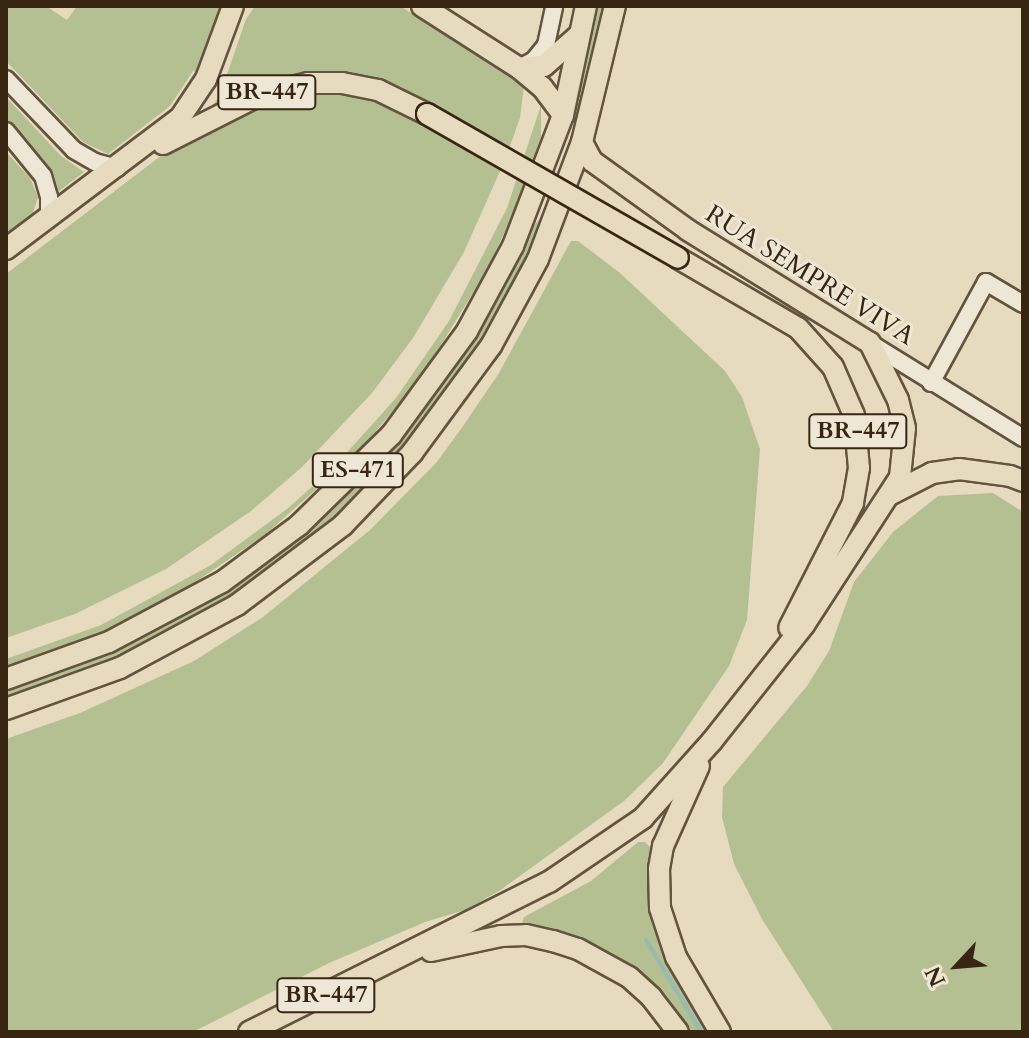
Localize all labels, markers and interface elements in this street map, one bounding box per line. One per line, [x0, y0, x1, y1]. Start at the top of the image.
road number: BR-447 [217, 72, 317, 112]
street label: RUA SEMPRE VIVA [700, 198, 920, 352]
road number: BR-447 [808, 411, 908, 451]
road number: ES-471 [310, 450, 406, 490]
north arrow [917, 926, 997, 1006]
text: N [918, 961, 953, 992]
road number: BR-447 [276, 975, 376, 1015]

